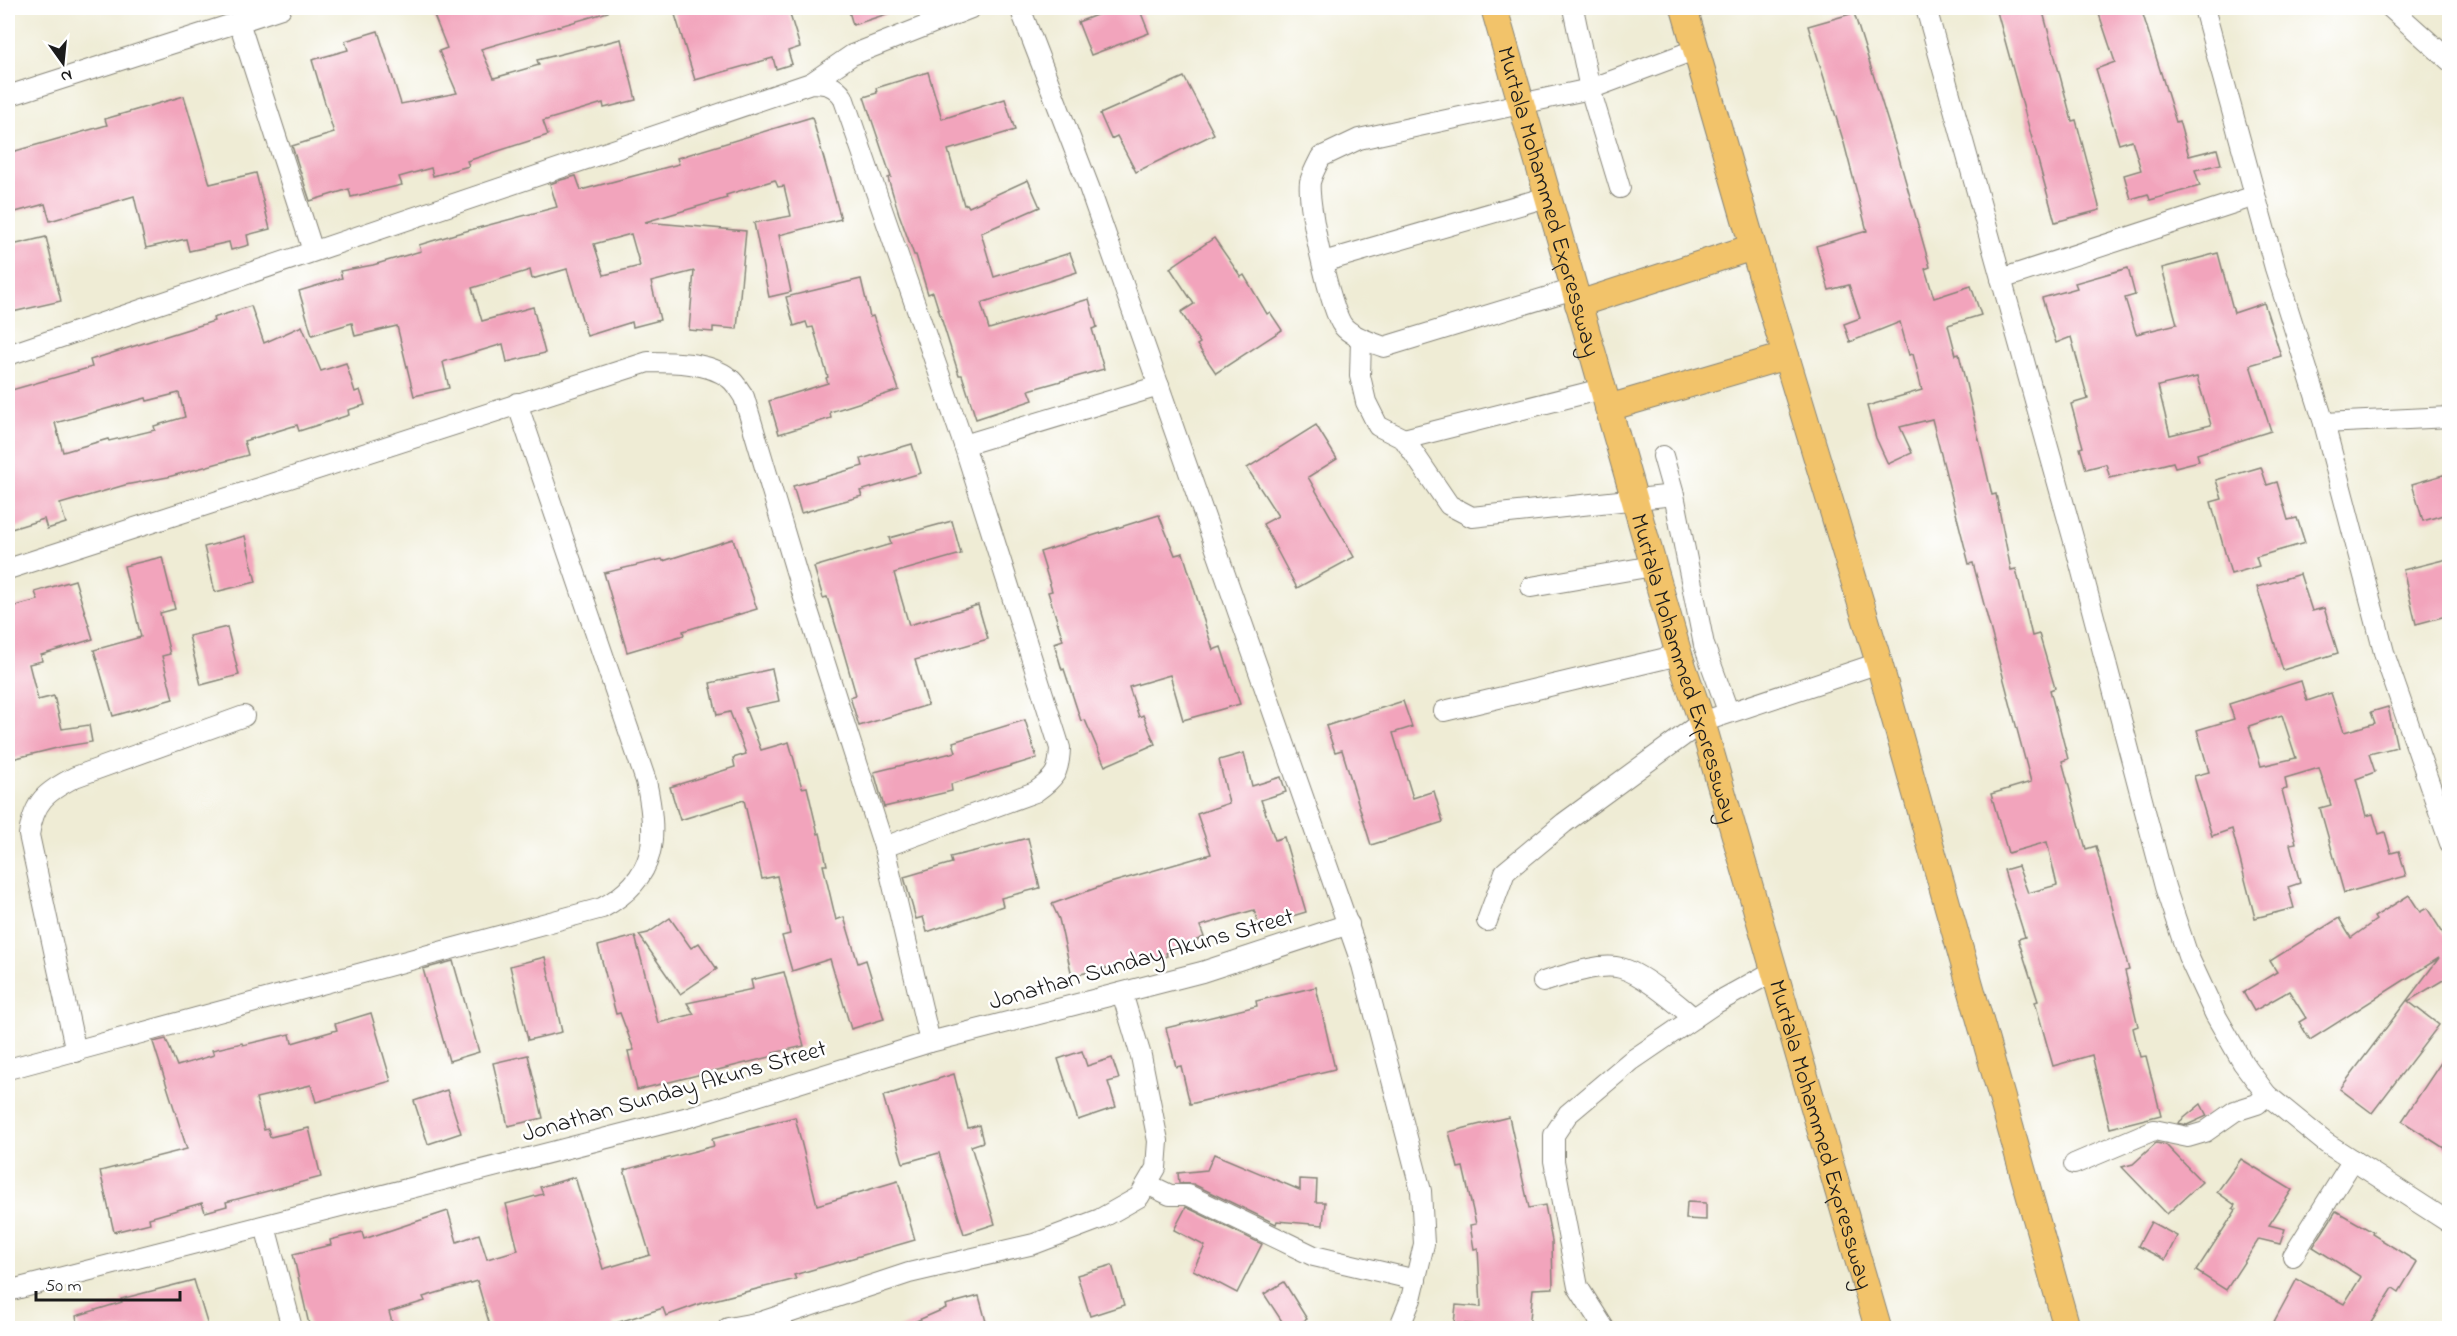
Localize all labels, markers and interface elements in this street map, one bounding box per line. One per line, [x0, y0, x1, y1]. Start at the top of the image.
north arrow [33, 33, 93, 93]
street label: Murtala Mohammed Expressway [1486, 43, 1608, 361]
text: N [58, 63, 75, 89]
street label: Murtala Mohammed Expressway [1620, 510, 1745, 828]
street label: Jonathan Sunday Akuns Street [985, 900, 1298, 1022]
street label: Murtala Mohammed Expressway [1758, 976, 1881, 1294]
street label: Jonathan Sunday Akuns Street [518, 1032, 831, 1154]
scale bar [36, 1264, 180, 1302]
text: 50 m [45, 1274, 82, 1300]

